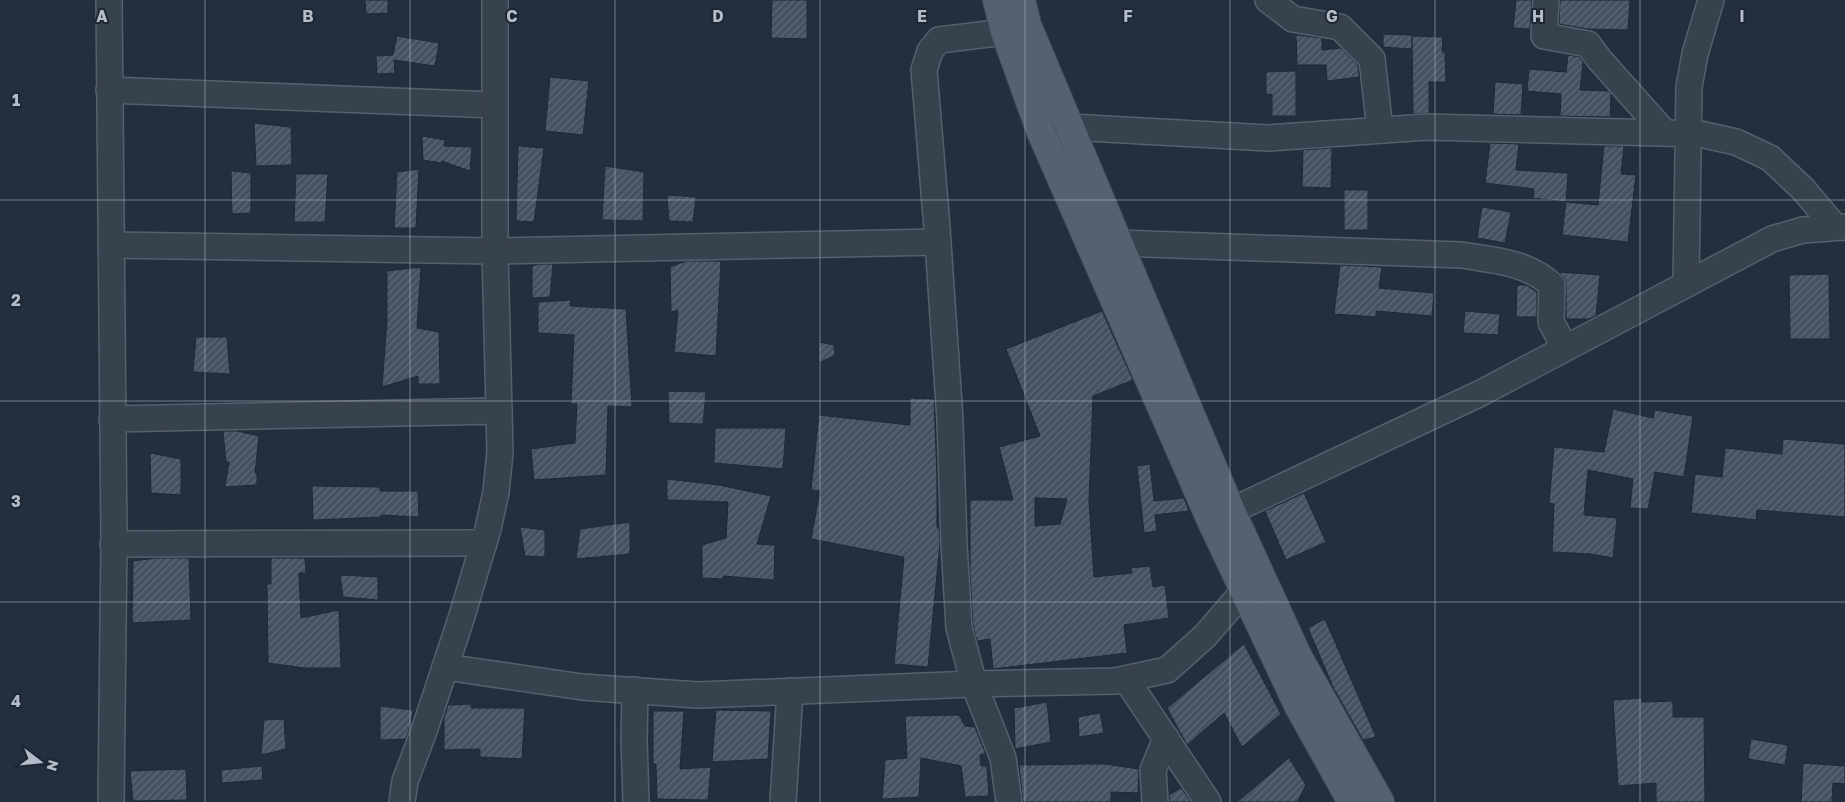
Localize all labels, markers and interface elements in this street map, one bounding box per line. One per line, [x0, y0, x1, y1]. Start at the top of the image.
text: A [96, 6, 108, 26]
text: B [302, 6, 314, 26]
text: C [506, 6, 518, 26]
text: D [712, 6, 724, 26]
text: E [917, 6, 927, 26]
text: F [1123, 6, 1133, 26]
text: G [1326, 6, 1338, 26]
text: H [1532, 6, 1544, 26]
text: I [1739, 6, 1745, 26]
text: 1 [12, 90, 20, 110]
text: 2 [11, 290, 21, 310]
text: 3 [11, 491, 21, 511]
text: 4 [11, 691, 21, 711]
north arrow [15, 737, 65, 787]
text: N [43, 758, 63, 773]

